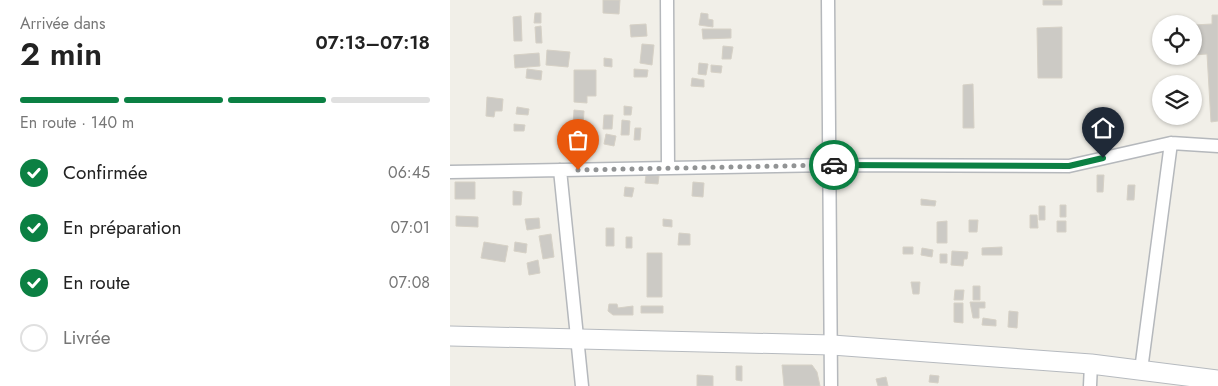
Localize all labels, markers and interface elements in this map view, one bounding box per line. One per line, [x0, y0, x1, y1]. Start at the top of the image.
text: Arrivée dans [20, 12, 105, 35]
map controls [1152, 15, 1202, 125]
button: locate [1152, 15, 1202, 65]
text: 07:13–07:18 [316, 29, 430, 56]
text: 2 min [20, 31, 102, 77]
button: layers [1152, 75, 1202, 125]
pin [1082, 107, 1124, 158]
text: En route · 140 m [20, 111, 134, 134]
icon: home [1089, 114, 1117, 142]
pin [557, 119, 599, 170]
icon: bag [564, 126, 592, 154]
courier [809, 140, 859, 190]
icon: car [820, 151, 848, 179]
icon: check [20, 159, 48, 187]
text: Confirmée [63, 159, 148, 186]
text: 06:45 [388, 161, 430, 184]
icon: check [20, 214, 48, 242]
text: En préparation [63, 214, 181, 241]
text: 07:01 [390, 216, 430, 239]
icon: check [20, 269, 48, 297]
text: En route [63, 269, 130, 296]
text: 07:08 [389, 271, 430, 294]
text: Livrée [63, 324, 111, 351]

